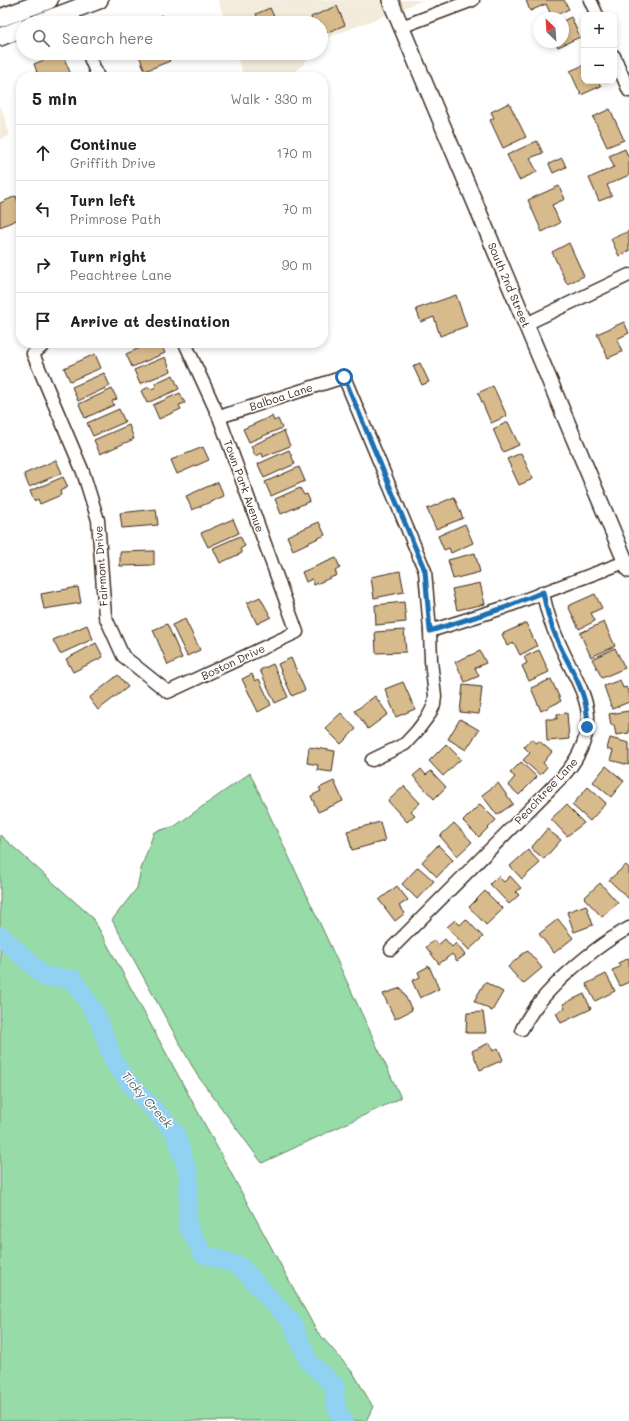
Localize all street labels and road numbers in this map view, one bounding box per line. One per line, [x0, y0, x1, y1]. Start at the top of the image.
street label: South 2nd Street [485, 240, 534, 330]
street label: Balboa Lane [247, 379, 315, 414]
street label: Town Park Avenue [221, 438, 268, 534]
street label: Fairmont Drive [90, 525, 111, 607]
street label: Boston Drive [198, 640, 267, 683]
street label: Peachtree Lane [511, 754, 581, 827]

